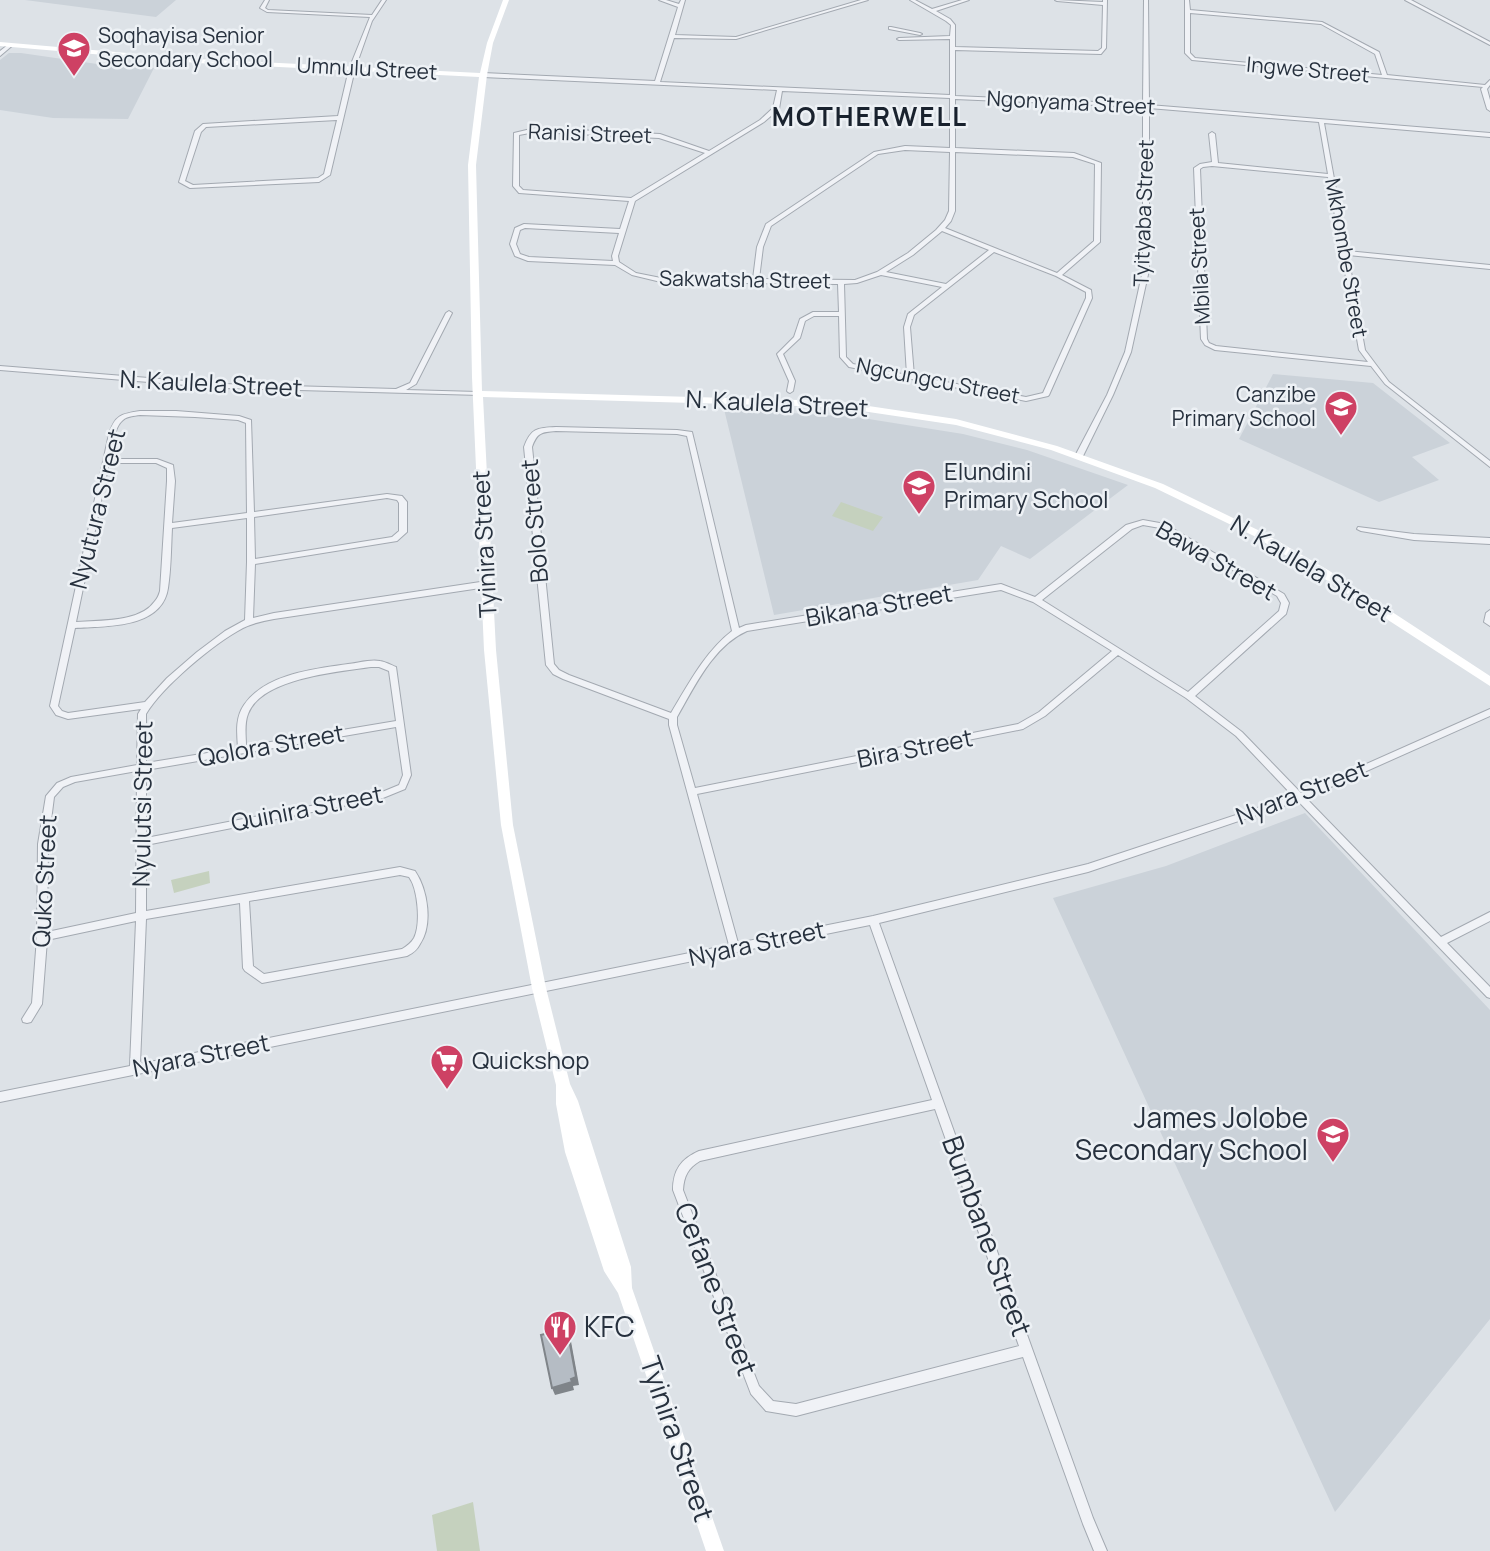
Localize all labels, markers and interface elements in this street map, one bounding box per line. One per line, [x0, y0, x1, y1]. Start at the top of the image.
place label: Soqhayisa Senior Secondary School [98, 21, 273, 73]
school or university icon: Soqhayisa Senior Secondary School [55, 29, 93, 78]
street label: Umnulu Street [296, 50, 438, 86]
street label: Ingwe Street [1245, 50, 1371, 88]
street label: Ngonyama Street [986, 84, 1156, 120]
district label: MOTHERWELL [772, 98, 968, 134]
street label: Ranisi Street [528, 117, 653, 149]
street label: Tyityaba Street [1126, 139, 1160, 287]
street label: Mkhombe Street [1319, 176, 1375, 340]
street label: Mbila Street [1182, 207, 1216, 325]
street label: Sakwatsha Street [659, 264, 831, 294]
street label: Ngcungcu Street [854, 350, 1022, 410]
street label: N. Kaulela Street [119, 361, 303, 404]
place label: Canzibe Primary School [1172, 380, 1316, 432]
street label: N. Kaulela Street [685, 381, 869, 424]
school or university icon: Canzibe Primary School [1322, 388, 1360, 437]
street label: Nyutura Street [61, 425, 132, 592]
place label: Elundini Primary School [944, 454, 1109, 515]
street label: Bolo Street [512, 458, 555, 584]
school or university icon: Elundini Primary School [900, 467, 938, 516]
street label: Tyinira Street [463, 470, 504, 619]
street label: N. Kaulela Street [1225, 506, 1399, 629]
street label: Bawa Street [1151, 512, 1283, 607]
street label: Bikana Street [803, 575, 955, 634]
street label: Qolora Street [195, 715, 347, 774]
street label: Bira Street [854, 720, 975, 775]
street label: Nyulutsi Street [124, 721, 159, 887]
street label: Nyara Street [1231, 751, 1372, 832]
street label: Quinira Street [228, 777, 385, 838]
street label: Quko Street [24, 814, 63, 948]
street label: Nyara Street [685, 912, 828, 973]
street label: Nyara Street [129, 1025, 272, 1084]
supermarket icon: Quickshop [428, 1042, 466, 1091]
place label: Quickshop [472, 1043, 589, 1076]
place label: James Jolobe Secondary School [1075, 1098, 1308, 1168]
school or university icon: James Jolobe Secondary School [1314, 1115, 1352, 1164]
street label: Bumbane Street [934, 1130, 1042, 1341]
street label: Cefane Street [667, 1197, 767, 1381]
place label: KFC [584, 1307, 635, 1345]
restaurant icon: KFC [541, 1308, 579, 1357]
street label: Tyinira Street [632, 1351, 724, 1526]

